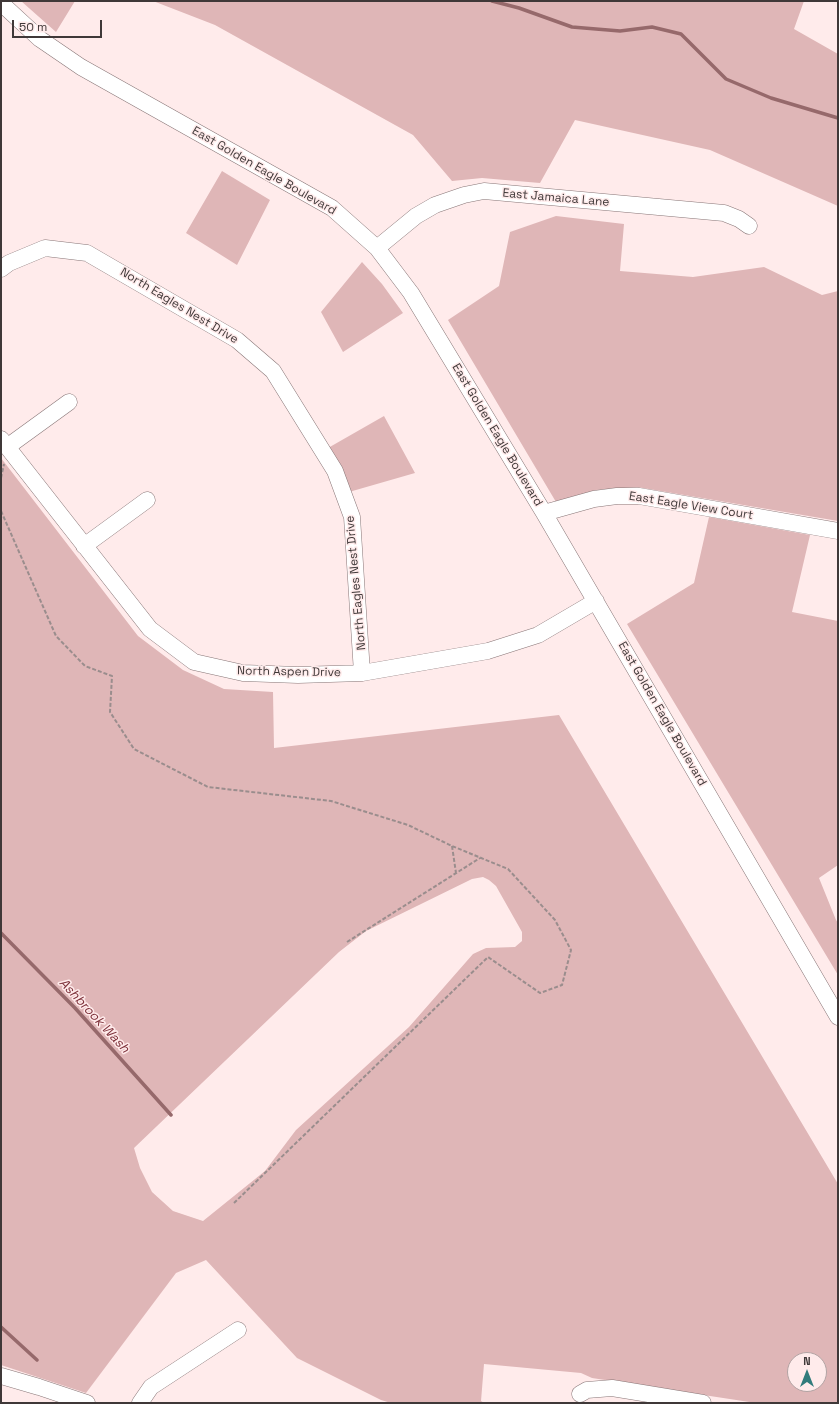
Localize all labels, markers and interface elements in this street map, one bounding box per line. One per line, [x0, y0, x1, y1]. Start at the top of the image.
scale bar [14, 12, 104, 38]
text: 50 m [19, 19, 47, 35]
street label: East Golden Eagle Boulevard [189, 124, 339, 218]
street label: East Jamaica Lane [502, 186, 610, 210]
street label: North Eagles Nest Drive [117, 265, 241, 347]
street label: East Golden Eagle Boulevard [449, 361, 545, 509]
street label: East Eagle View Court [628, 489, 754, 523]
street label: North Eagles Nest Drive [343, 515, 369, 651]
street label: East Golden Eagle Boulevard [615, 639, 709, 789]
street label: North Aspen Drive [237, 664, 341, 680]
water label: Ashbrook Wash [56, 976, 132, 1056]
north arrow [787, 1352, 827, 1392]
text: N [803, 1354, 811, 1368]

